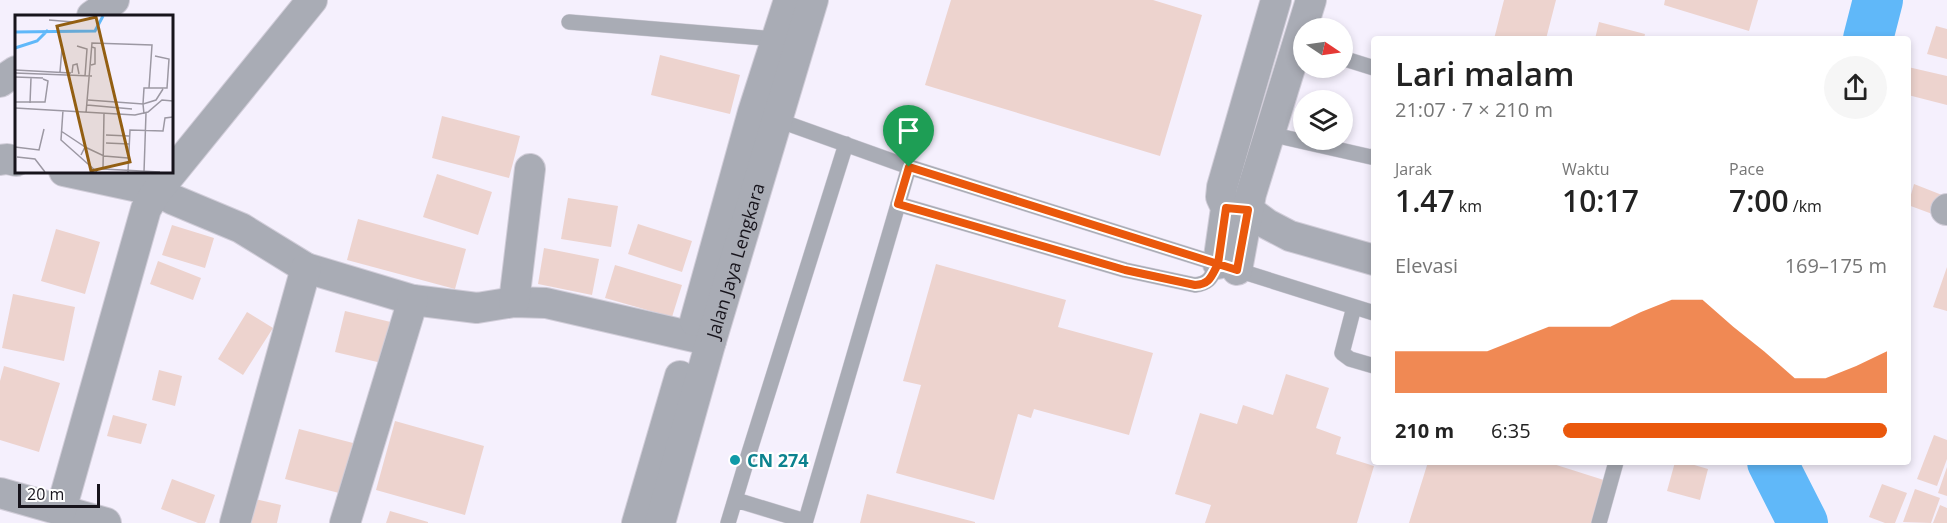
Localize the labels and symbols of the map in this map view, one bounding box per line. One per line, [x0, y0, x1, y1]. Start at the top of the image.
inset map [15, 15, 172, 172]
north arrow [1293, 18, 1353, 78]
pin [883, 105, 934, 167]
street label: Jalan Jaya Lengkara [700, 180, 770, 343]
place label: CN 274 [747, 448, 809, 472]
marker: CN 274 [728, 453, 742, 467]
scale bar [18, 481, 100, 508]

